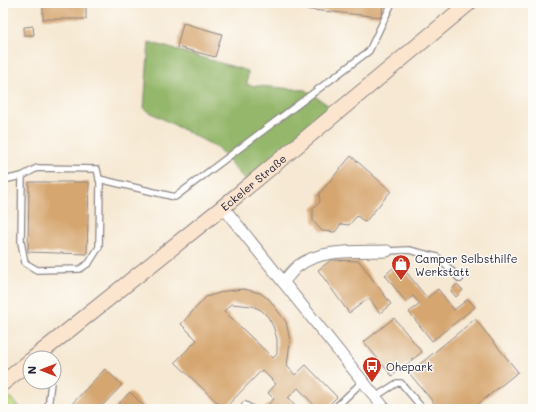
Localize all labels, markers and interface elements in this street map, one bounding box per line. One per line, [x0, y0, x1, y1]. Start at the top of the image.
street label: Eckeler Straße [217, 150, 289, 214]
place label: Camper Selbsthilfe Werkstatt [415, 251, 518, 279]
shop icon: Camper Selbsthilfe Werkstatt [390, 253, 412, 281]
north arrow [22, 350, 62, 390]
bus stop icon: Ohepark [361, 355, 383, 383]
place label: Ohepark [386, 359, 433, 374]
text: N [24, 366, 39, 374]

